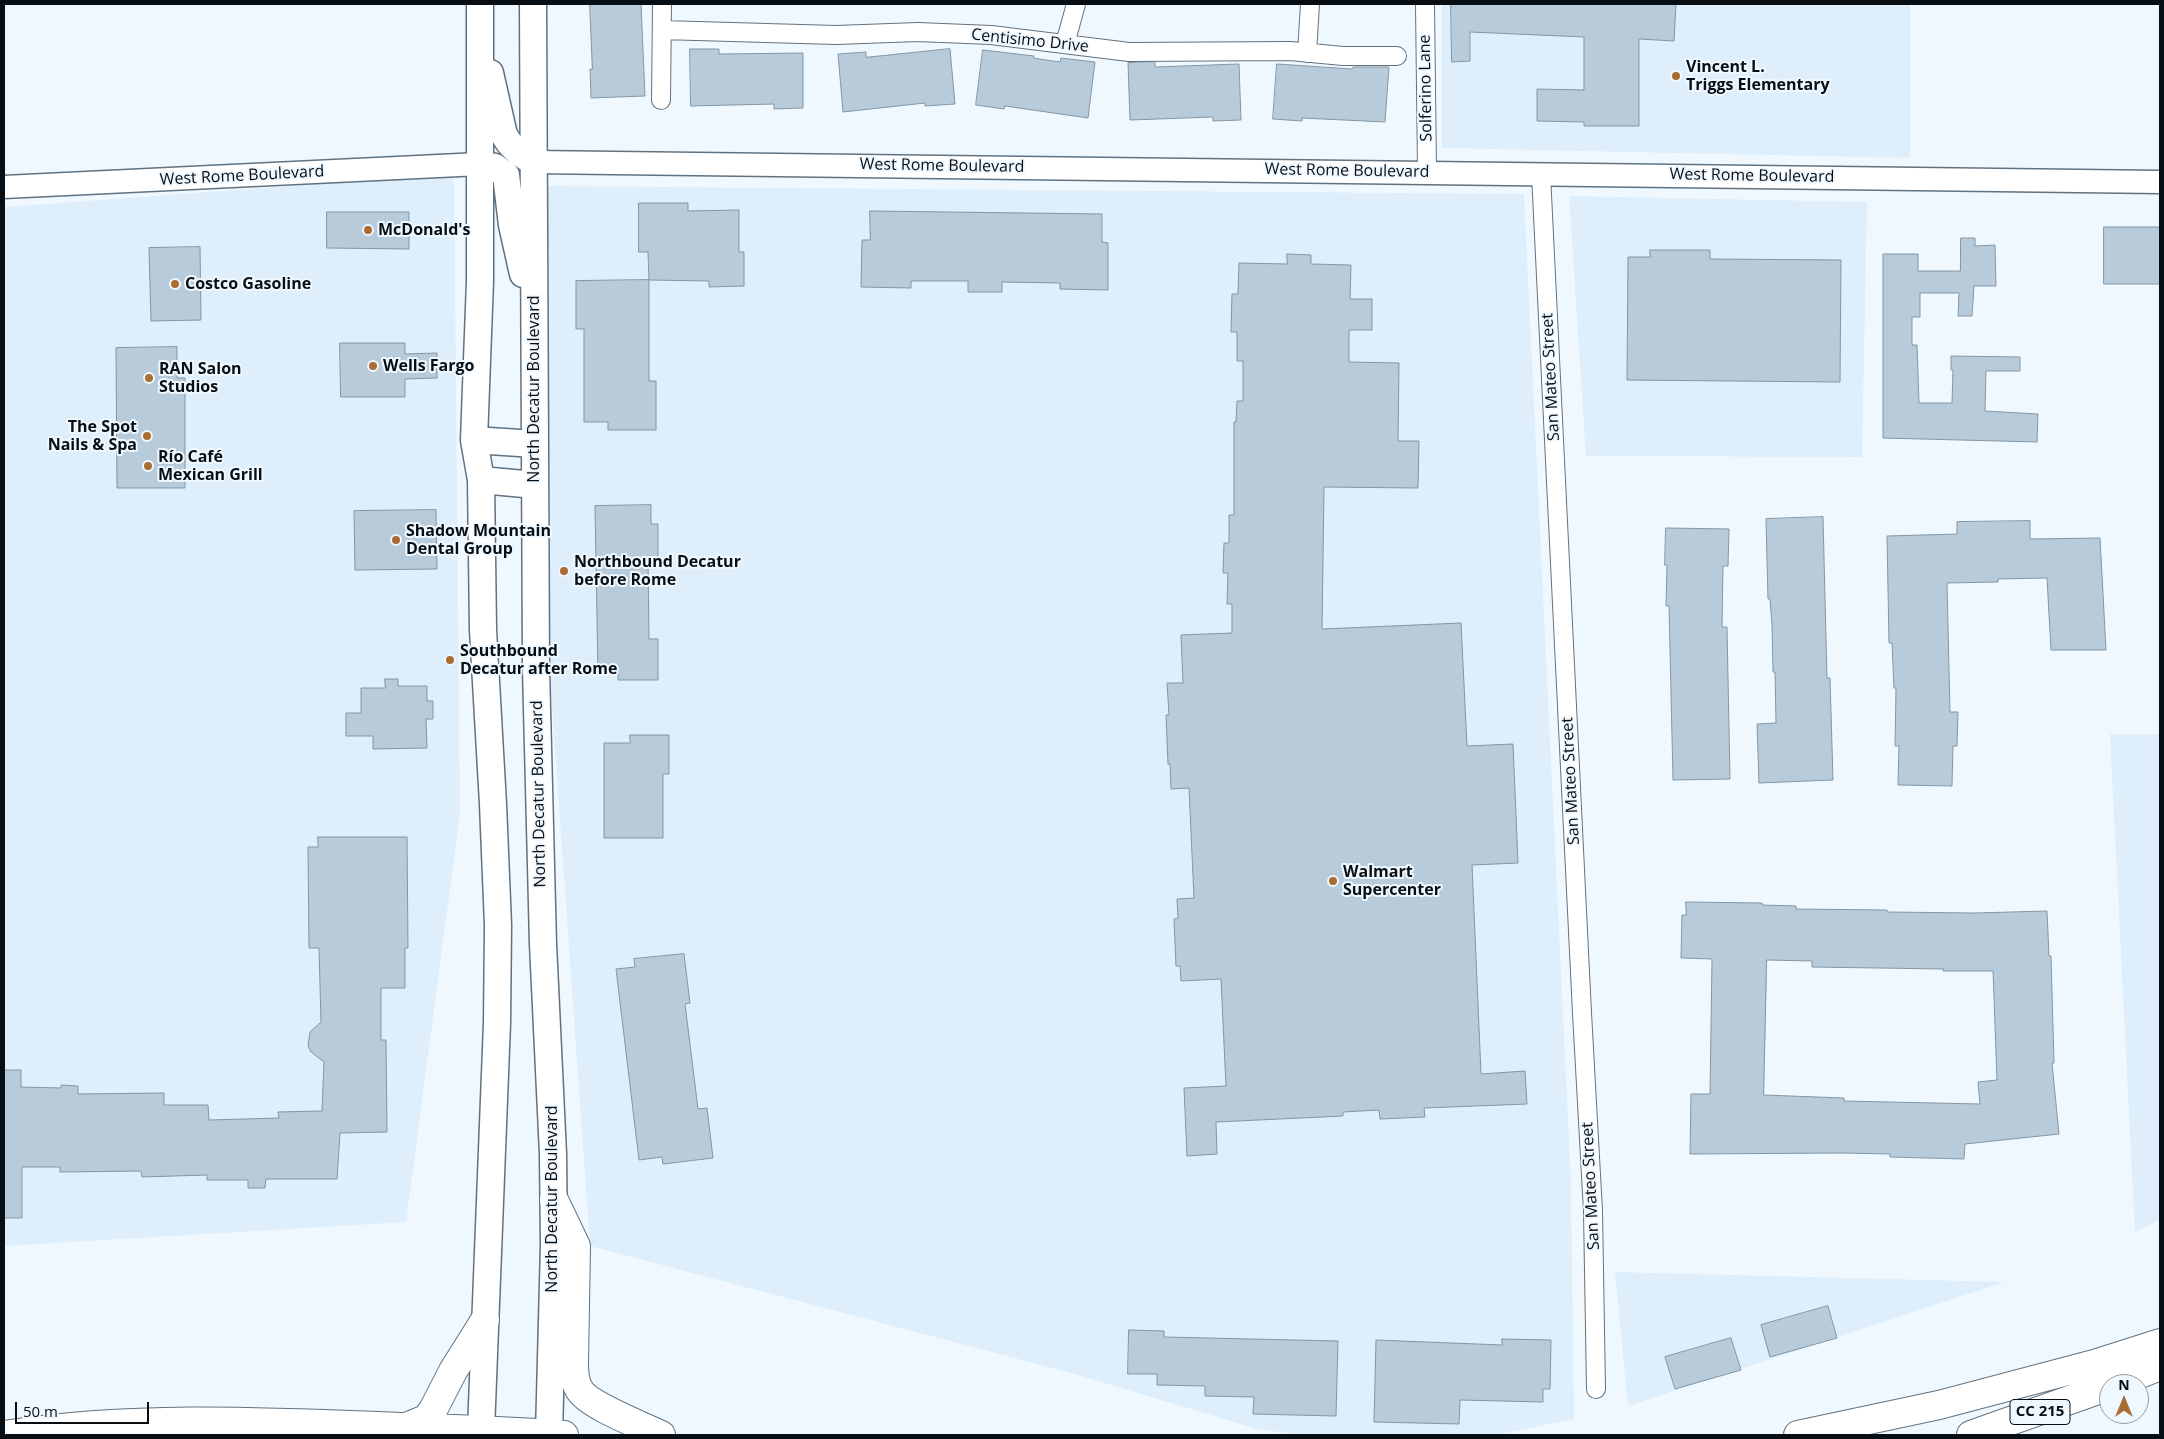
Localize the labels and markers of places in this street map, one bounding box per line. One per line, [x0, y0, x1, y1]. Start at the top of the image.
place label: Vincent L. Triggs Elementary [1686, 57, 1830, 95]
marker: Vincent L. Triggs Elementary [1670, 70, 1682, 82]
place label: McDonald's [378, 220, 470, 240]
marker: McDonald's [362, 224, 374, 236]
place label: Costco Gasoline [185, 274, 311, 294]
marker: Costco Gasoline [169, 278, 181, 290]
place label: Wells Fargo [383, 356, 474, 376]
place label: RAN Salon Studios [159, 359, 242, 397]
marker: Wells Fargo [367, 360, 379, 372]
marker: RAN Salon Studios [143, 372, 155, 384]
place label: The Spot Nails & Spa [48, 417, 137, 455]
marker: The Spot Nails & Spa [141, 430, 153, 442]
place label: Río Café Mexican Grill [158, 447, 263, 485]
marker: Río Café Mexican Grill [142, 460, 154, 472]
place label: Shadow Mountain Dental Group [406, 521, 551, 559]
marker: Shadow Mountain Dental Group [390, 534, 402, 546]
place label: Northbound Decatur before Rome [574, 552, 741, 590]
marker: Northbound Decatur before Rome [558, 565, 570, 577]
place label: Southbound Decatur after Rome [460, 641, 617, 679]
marker: Southbound Decatur after Rome [444, 654, 456, 666]
place label: Walmart Supercenter [1343, 862, 1441, 900]
marker: Walmart Supercenter [1327, 875, 1339, 887]

